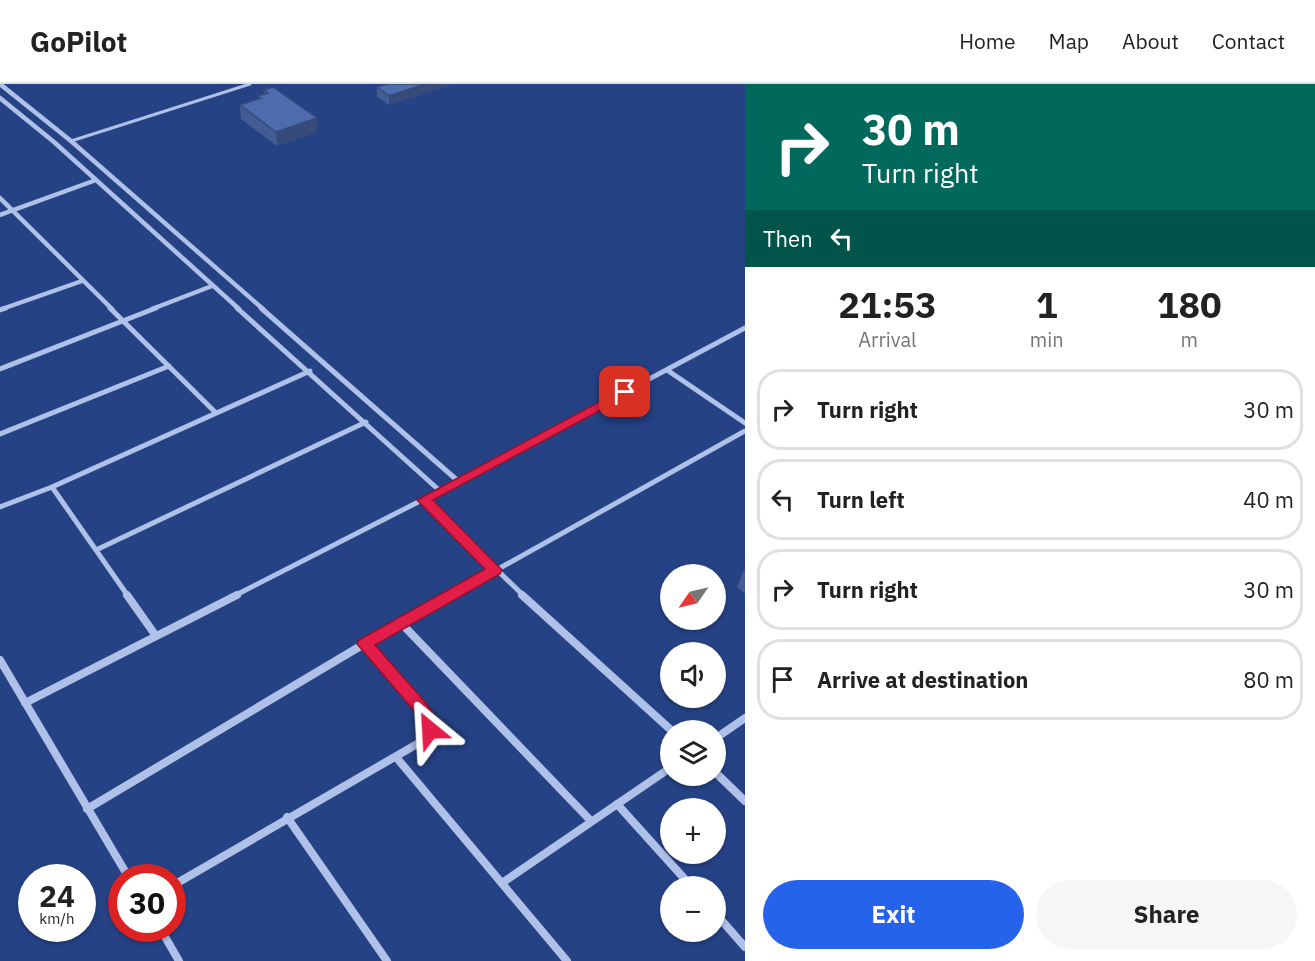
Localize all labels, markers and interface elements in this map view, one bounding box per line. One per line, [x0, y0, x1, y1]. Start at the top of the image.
text: GoPilot [30, 23, 127, 60]
text: Home [959, 27, 1016, 55]
text: Map [1049, 27, 1089, 55]
text: About [1122, 27, 1179, 55]
text: Contact [1212, 27, 1285, 55]
text: 30 m [862, 102, 960, 157]
icon: right [763, 108, 841, 186]
text: Turn right [862, 155, 979, 190]
icon: left [825, 222, 858, 255]
text: Then [763, 224, 813, 253]
text: 21:53 [838, 281, 937, 328]
text: 1 [1036, 281, 1058, 328]
text: 180 [1157, 281, 1222, 328]
text: Arrival [858, 326, 917, 353]
text: min [1030, 326, 1064, 353]
text: m [1181, 326, 1198, 353]
pin [599, 366, 650, 417]
icon: arrive [608, 375, 641, 408]
icon: right [766, 393, 799, 426]
text: Turn right [817, 395, 918, 424]
text: 30 m [1243, 395, 1294, 424]
icon: left [766, 483, 799, 516]
text: Turn left [817, 485, 905, 514]
text: 40 m [1243, 485, 1294, 514]
north arrow [660, 564, 726, 630]
map controls [660, 564, 726, 942]
icon: right [766, 573, 799, 606]
text: Turn right [817, 575, 918, 604]
text: 30 m [1243, 575, 1294, 604]
button: sound [660, 642, 726, 708]
icon: arrive [766, 663, 799, 696]
text: Arrive at destination [817, 665, 1028, 694]
text: 80 m [1243, 665, 1294, 694]
position arrow [398, 698, 462, 762]
button: layers [660, 720, 726, 786]
button: + [660, 798, 726, 864]
speed limit sign: 30 [108, 864, 186, 942]
text: 24 [39, 876, 75, 915]
button: − [660, 876, 726, 942]
button: Exit [763, 880, 1024, 949]
button: Share [1036, 880, 1297, 949]
text: km/h [39, 909, 75, 928]

